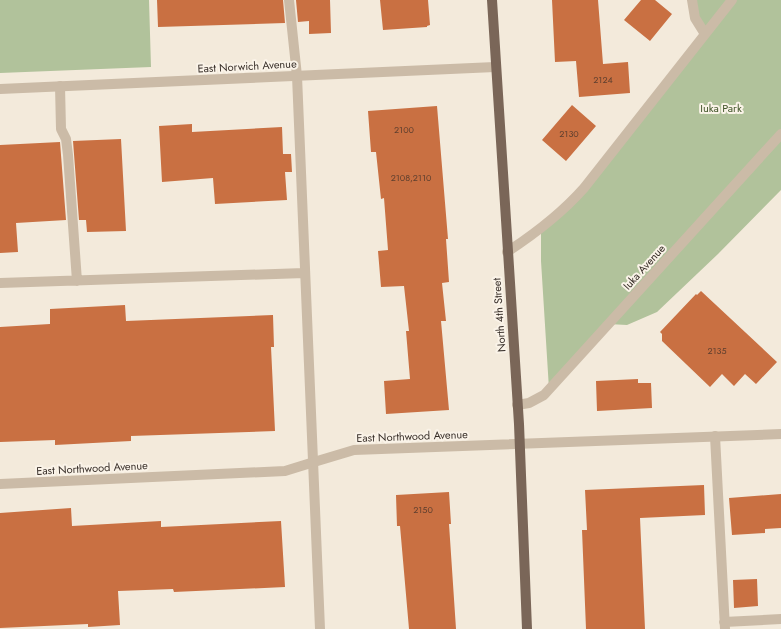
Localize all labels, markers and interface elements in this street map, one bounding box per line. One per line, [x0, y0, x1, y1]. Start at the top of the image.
street label: East Norwich Avenue [197, 55, 297, 77]
house number: 2124 [593, 73, 613, 86]
park label: Iuka Park [700, 100, 742, 116]
house number: 2100 [394, 123, 415, 136]
house number: 2130 [559, 127, 579, 140]
house number: 2108,2110 [391, 171, 432, 184]
street label: Iuka Avenue [619, 241, 669, 293]
street label: North 4th Street [488, 277, 510, 353]
house number: 2135 [707, 344, 727, 357]
street label: East Northwood Avenue [356, 426, 468, 446]
street label: East Northwood Avenue [36, 457, 148, 479]
house number: 2150 [413, 503, 433, 516]

